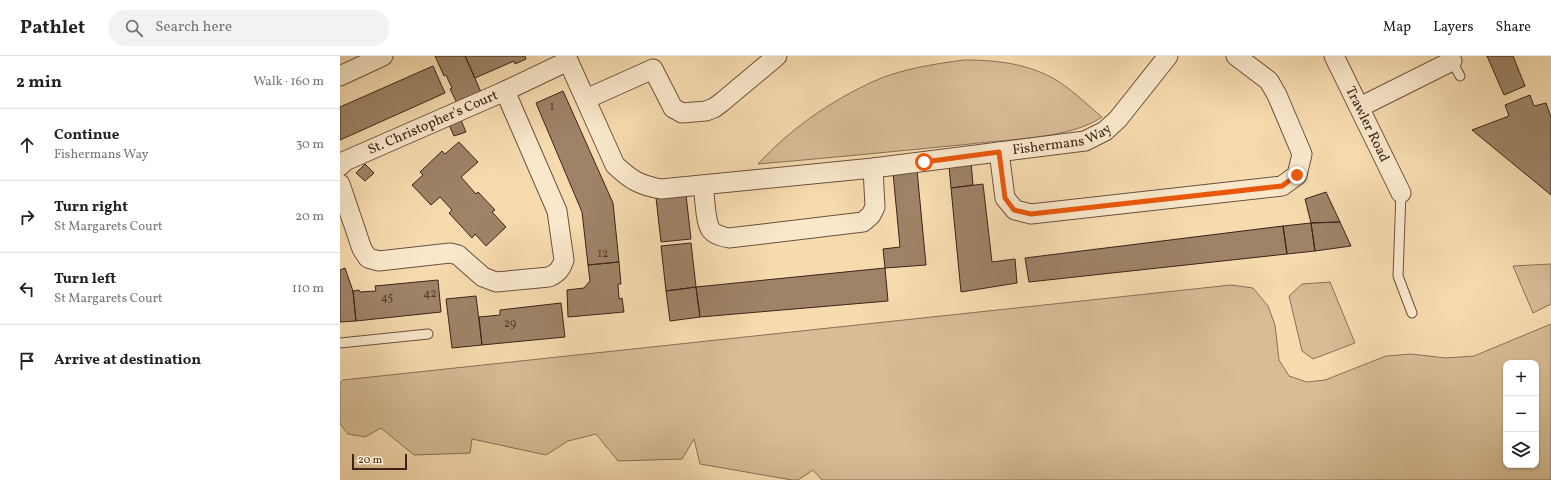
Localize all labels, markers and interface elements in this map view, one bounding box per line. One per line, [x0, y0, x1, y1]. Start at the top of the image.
search box [109, 10, 389, 46]
text: Pathlet [20, 15, 85, 41]
icon: search [123, 17, 145, 39]
text: Search here [155, 17, 232, 38]
text: Map [1383, 18, 1411, 37]
text: Layers [1433, 18, 1473, 37]
text: Share [1495, 18, 1531, 37]
text: 2 min [16, 71, 62, 94]
text: Walk · 160 m [253, 73, 324, 91]
street label: Trawler Road [1341, 83, 1394, 165]
street label: St. Christopher's Court [365, 86, 501, 159]
house number: 1 [550, 99, 554, 115]
street label: Fishermans Way [1011, 119, 1116, 160]
text: Continue [54, 125, 119, 146]
icon: ahead [16, 134, 38, 156]
text: 30 m [296, 136, 324, 154]
text: Fishermans Way [54, 146, 149, 164]
route start [915, 153, 933, 171]
route end [1288, 166, 1306, 184]
text: Turn right [54, 197, 128, 218]
icon: right [16, 206, 38, 228]
text: 20 m [295, 208, 324, 226]
text: St Margarets Court [54, 218, 163, 236]
house number: 12 [597, 246, 609, 262]
text: Turn left [54, 269, 116, 290]
icon: left [16, 278, 38, 300]
text: 110 m [292, 280, 324, 298]
house number: 42 [423, 286, 437, 302]
text: St Margarets Court [54, 290, 163, 308]
house number: 45 [381, 290, 394, 306]
house number: 29 [504, 316, 516, 332]
icon: arrive [16, 350, 38, 372]
text: Arrive at destination [54, 350, 201, 371]
map controls [1503, 360, 1539, 468]
button: + [1503, 360, 1539, 396]
button: − [1503, 396, 1539, 432]
button: layers [1503, 432, 1539, 468]
scale bar [352, 452, 407, 471]
text: 20 m [358, 453, 382, 468]

